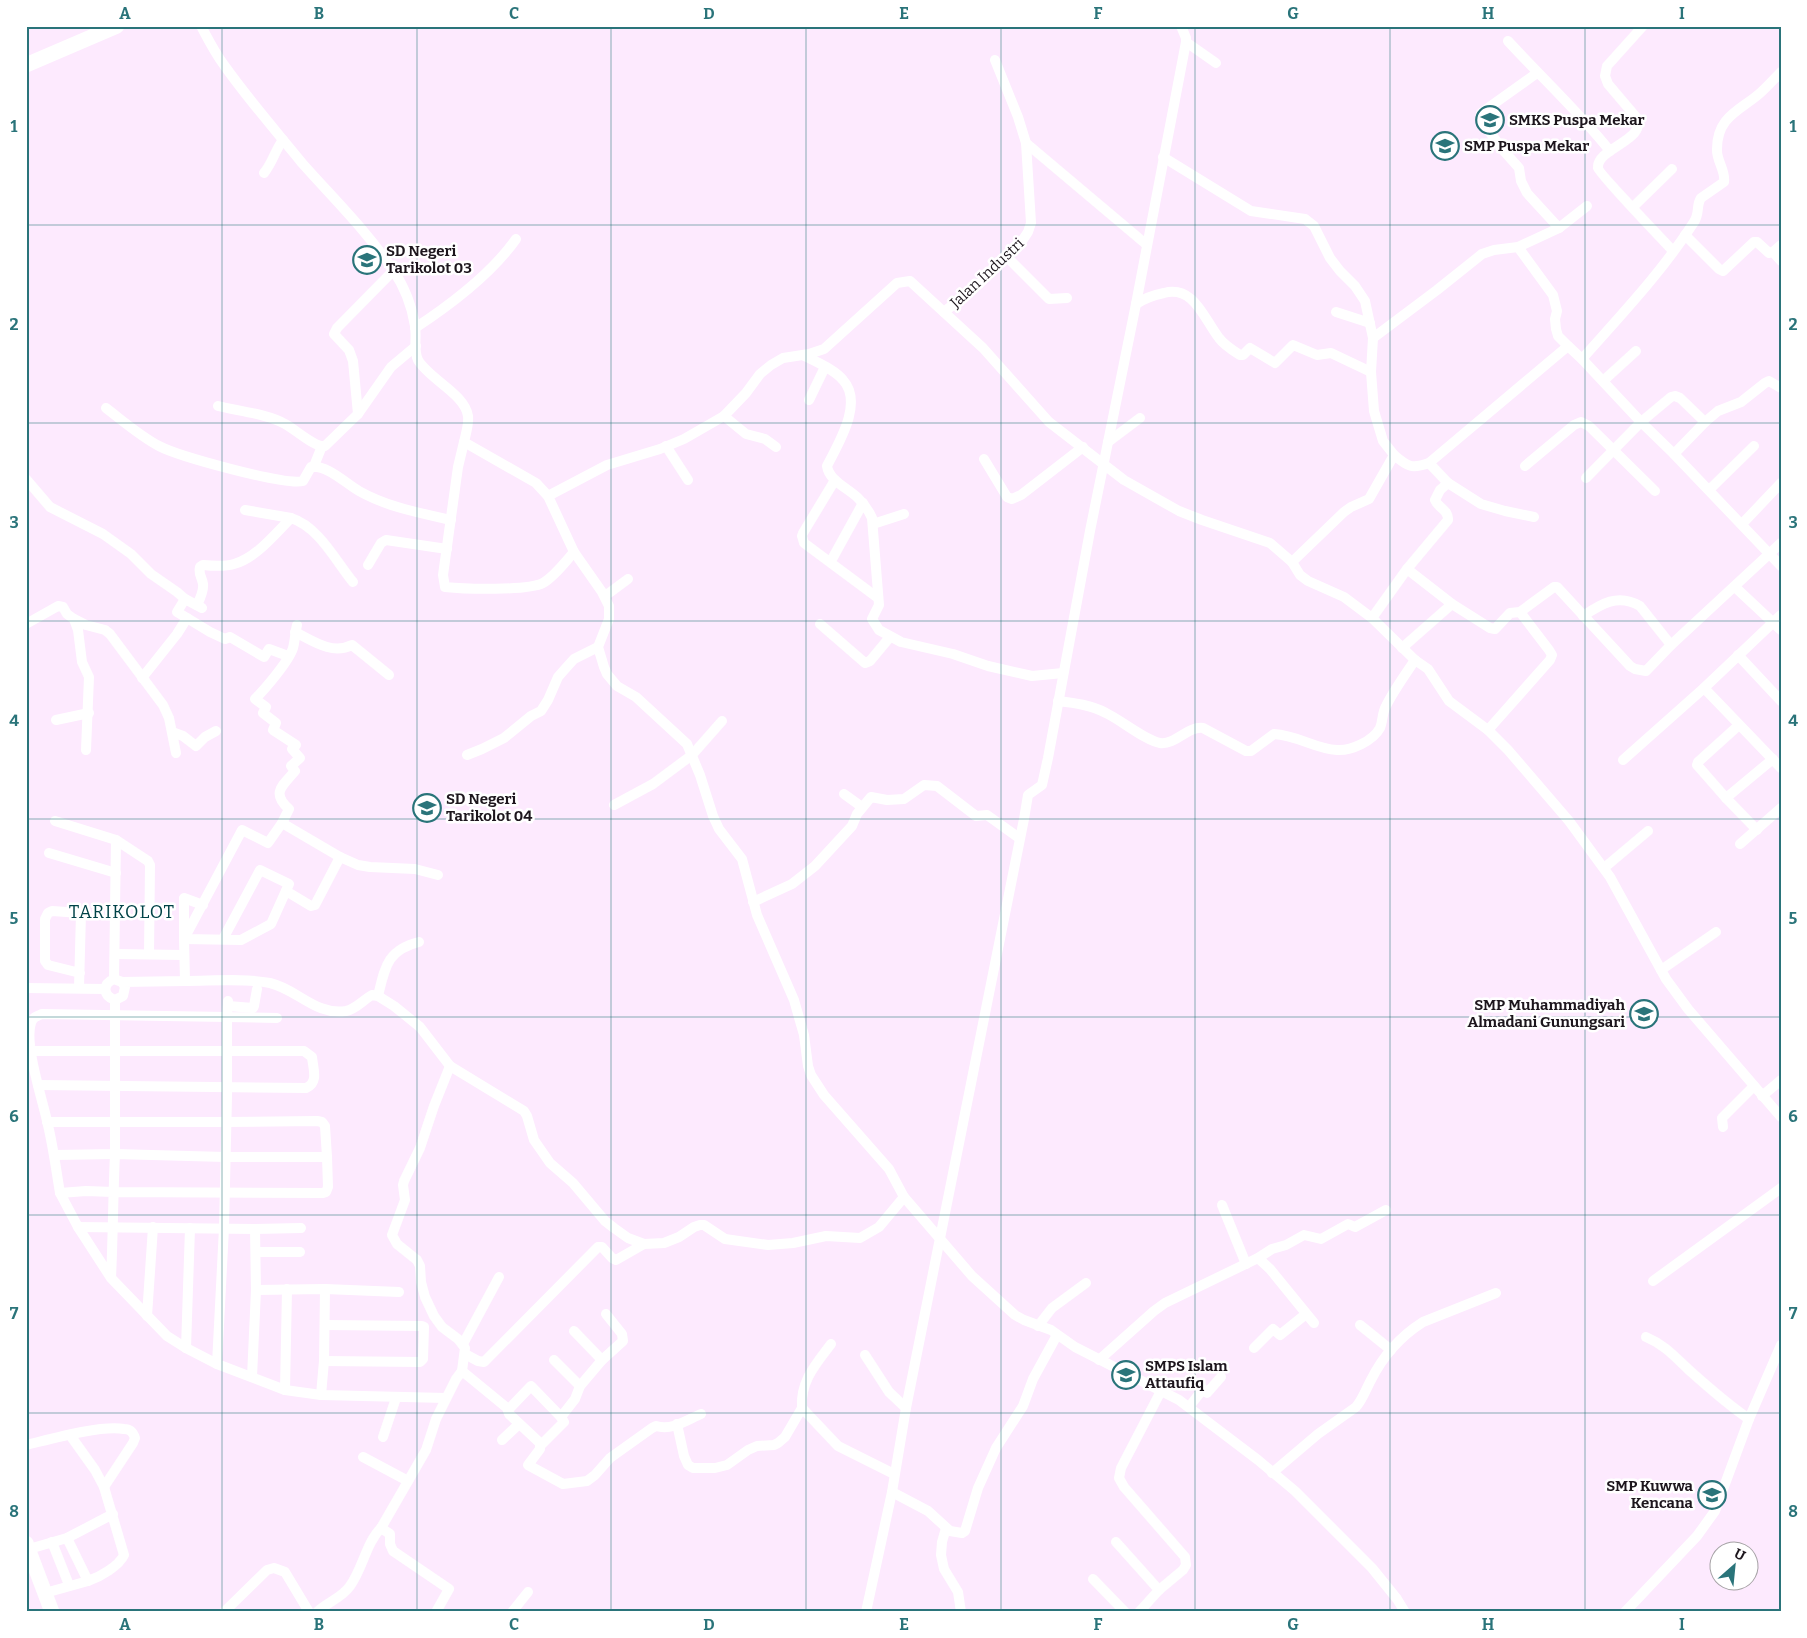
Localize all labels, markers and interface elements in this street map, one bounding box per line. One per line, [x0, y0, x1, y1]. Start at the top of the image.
text: A [119, 4, 131, 23]
text: B [314, 4, 324, 23]
text: C [509, 4, 519, 23]
text: D [703, 4, 715, 23]
text: E [899, 4, 909, 23]
text: F [1094, 4, 1103, 23]
text: G [1287, 4, 1299, 23]
text: H [1482, 4, 1495, 23]
text: I [1679, 4, 1685, 23]
school or university icon: SMKS Puspa Mekar [1475, 105, 1505, 135]
place label: SMKS Puspa Mekar [1509, 111, 1645, 129]
text: 1 [11, 117, 18, 136]
text: 1 [1790, 117, 1797, 136]
school or university icon: SMP Puspa Mekar [1430, 131, 1460, 161]
place label: SMP Puspa Mekar [1464, 137, 1589, 155]
street label: Jalan Industri [946, 234, 1028, 312]
place label: SD Negeri Tarikolot 03 [386, 242, 472, 277]
school or university icon: SD Negeri Tarikolot 03 [352, 245, 382, 275]
text: 2 [9, 315, 19, 334]
text: 2 [1788, 315, 1798, 334]
text: 3 [9, 513, 19, 532]
text: 3 [1788, 513, 1798, 532]
text: 4 [9, 711, 19, 730]
text: 4 [1788, 711, 1798, 730]
place label: SD Negeri Tarikolot 04 [446, 790, 532, 825]
school or university icon: SD Negeri Tarikolot 04 [412, 793, 442, 823]
district label: TARIKOLOT [69, 901, 175, 923]
text: 5 [10, 909, 19, 928]
text: 5 [1789, 909, 1798, 928]
place label: SMP Muhammadiyah Almadani Gunungsari [1468, 996, 1625, 1031]
school or university icon: SMP Muhammadiyah Almadani Gunungsari [1629, 999, 1659, 1029]
text: 6 [9, 1107, 19, 1126]
text: 6 [1788, 1107, 1798, 1126]
text: 7 [10, 1304, 19, 1323]
text: 7 [1789, 1304, 1798, 1323]
place label: SMPS Islam Attaufiq [1145, 1357, 1228, 1392]
school or university icon: SMPS Islam Attaufiq [1111, 1360, 1141, 1390]
place label: SMP Kuwwa Kencana [1606, 1477, 1694, 1512]
school or university icon: SMP Kuwwa Kencana [1697, 1480, 1727, 1510]
text: 8 [9, 1502, 19, 1521]
text: 8 [1788, 1502, 1798, 1521]
north arrow [1710, 1540, 1760, 1590]
text: U [1731, 1545, 1749, 1565]
text: A [119, 1615, 131, 1634]
text: B [314, 1615, 324, 1634]
text: C [509, 1615, 519, 1634]
text: D [703, 1615, 715, 1634]
text: E [899, 1615, 909, 1634]
text: F [1094, 1615, 1103, 1634]
text: G [1287, 1615, 1299, 1634]
text: H [1482, 1615, 1495, 1634]
text: I [1679, 1615, 1685, 1634]

